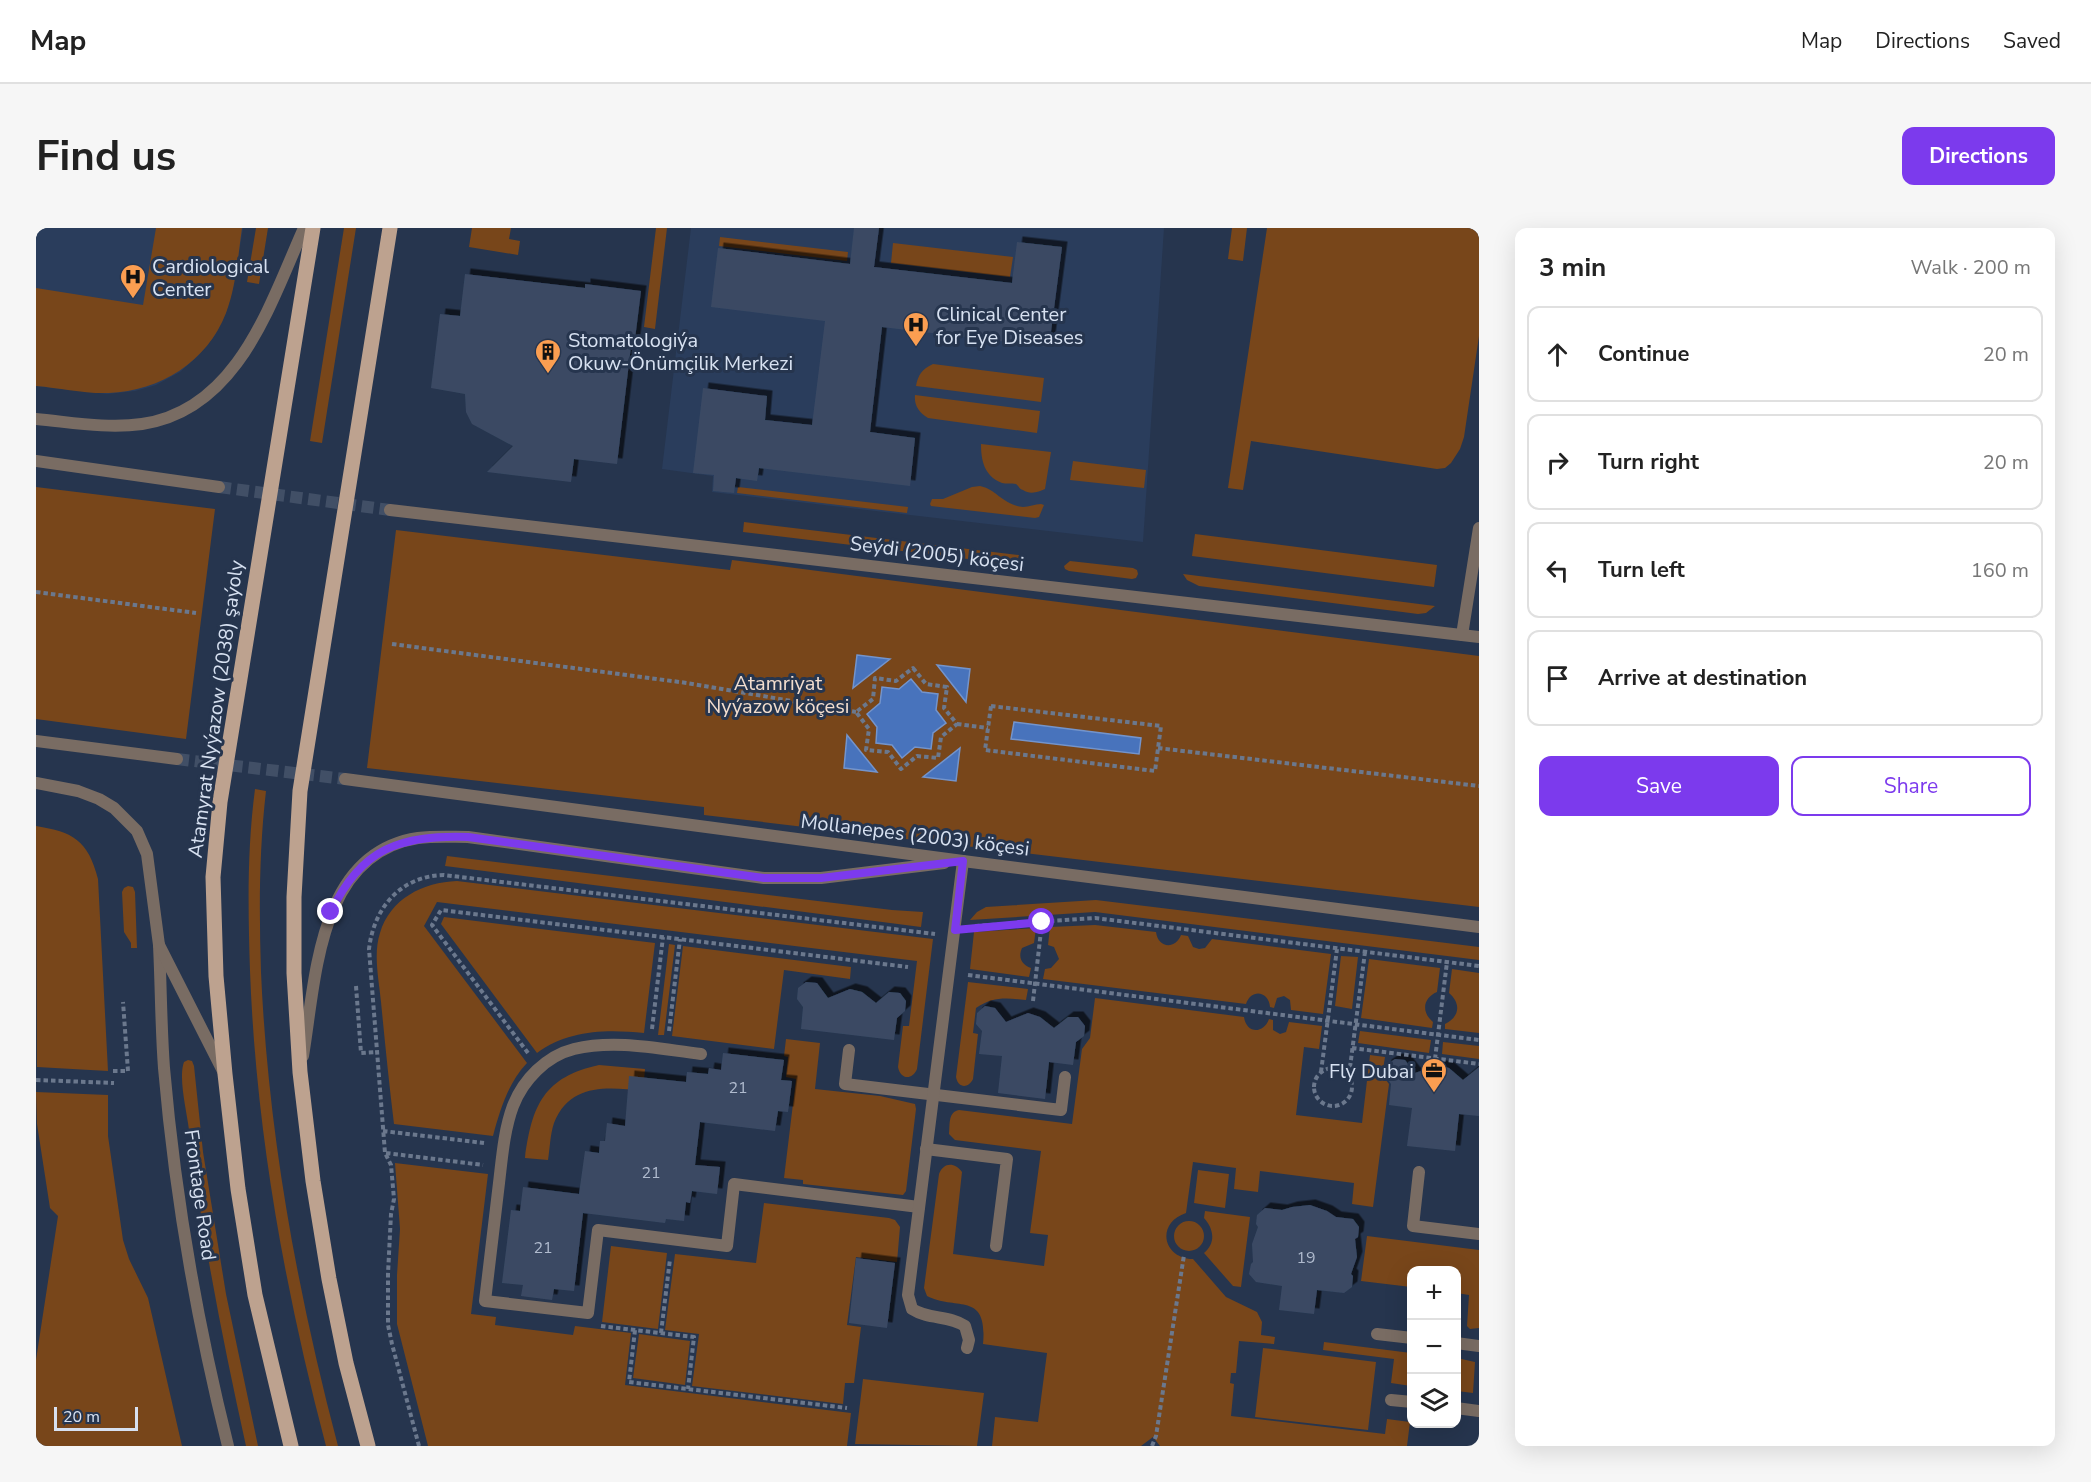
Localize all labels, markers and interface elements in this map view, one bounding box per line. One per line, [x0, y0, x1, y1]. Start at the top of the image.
text: Map [30, 22, 86, 60]
text: Map [1801, 27, 1842, 55]
text: Directions [1875, 27, 1970, 55]
text: Saved [2003, 27, 2061, 55]
button: Directions [1902, 127, 2055, 185]
text: Find us [36, 128, 176, 185]
text: 3 min [1539, 250, 1606, 285]
place label: Cardiological Center [152, 253, 269, 303]
text: Walk · 200 m [1911, 254, 2031, 281]
hospital icon: Cardiological Center [118, 262, 148, 300]
place label: Clinical Center for Eye Diseases [936, 301, 1083, 351]
hospital icon: Clinical Center for Eye Diseases [901, 310, 931, 348]
place label: Stomatologiýa Okuw-Önümçilik Merkezi [568, 327, 793, 377]
building icon: Stomatologiýa Okuw-Önümçilik Merkezi [533, 337, 563, 375]
icon: ahead [1541, 338, 1574, 371]
text: Continue [1598, 339, 1689, 369]
text: 20 m [1983, 341, 2029, 368]
icon: right [1541, 446, 1574, 479]
text: Turn right [1598, 447, 1699, 477]
text: 20 m [1983, 449, 2029, 476]
street label: Seýdi (2005) köçesi [848, 530, 1026, 578]
icon: left [1541, 554, 1574, 587]
text: Turn left [1598, 555, 1685, 585]
text: 160 m [1971, 557, 2029, 584]
street label: Atamyrat Nyýazow (2038) şaýoly [182, 558, 250, 860]
icon: arrive [1541, 662, 1574, 695]
text: Arrive at destination [1598, 663, 1807, 693]
park label: Atamriyat Nyýazow köçesi [707, 670, 849, 720]
button: Save [1539, 756, 1779, 816]
button: Share [1791, 756, 2031, 816]
street label: Mollanepes (2003) köçesi [799, 808, 1031, 862]
route end [317, 898, 343, 924]
route start [1028, 908, 1054, 934]
office icon: Fly Dubai [1419, 1056, 1449, 1094]
place label: Fly Dubai [1329, 1058, 1414, 1085]
house number: 21 [728, 1077, 748, 1099]
street label: Frontage Road [177, 1128, 223, 1262]
house number: 21 [641, 1162, 661, 1184]
house number: 21 [533, 1237, 553, 1259]
house number: 19 [1296, 1247, 1316, 1269]
map controls [1407, 1266, 1461, 1428]
button: + [1407, 1266, 1461, 1320]
button: − [1407, 1320, 1461, 1374]
button: layers [1407, 1374, 1461, 1428]
scale bar [54, 1404, 138, 1432]
text: 20 m [63, 1406, 100, 1428]

